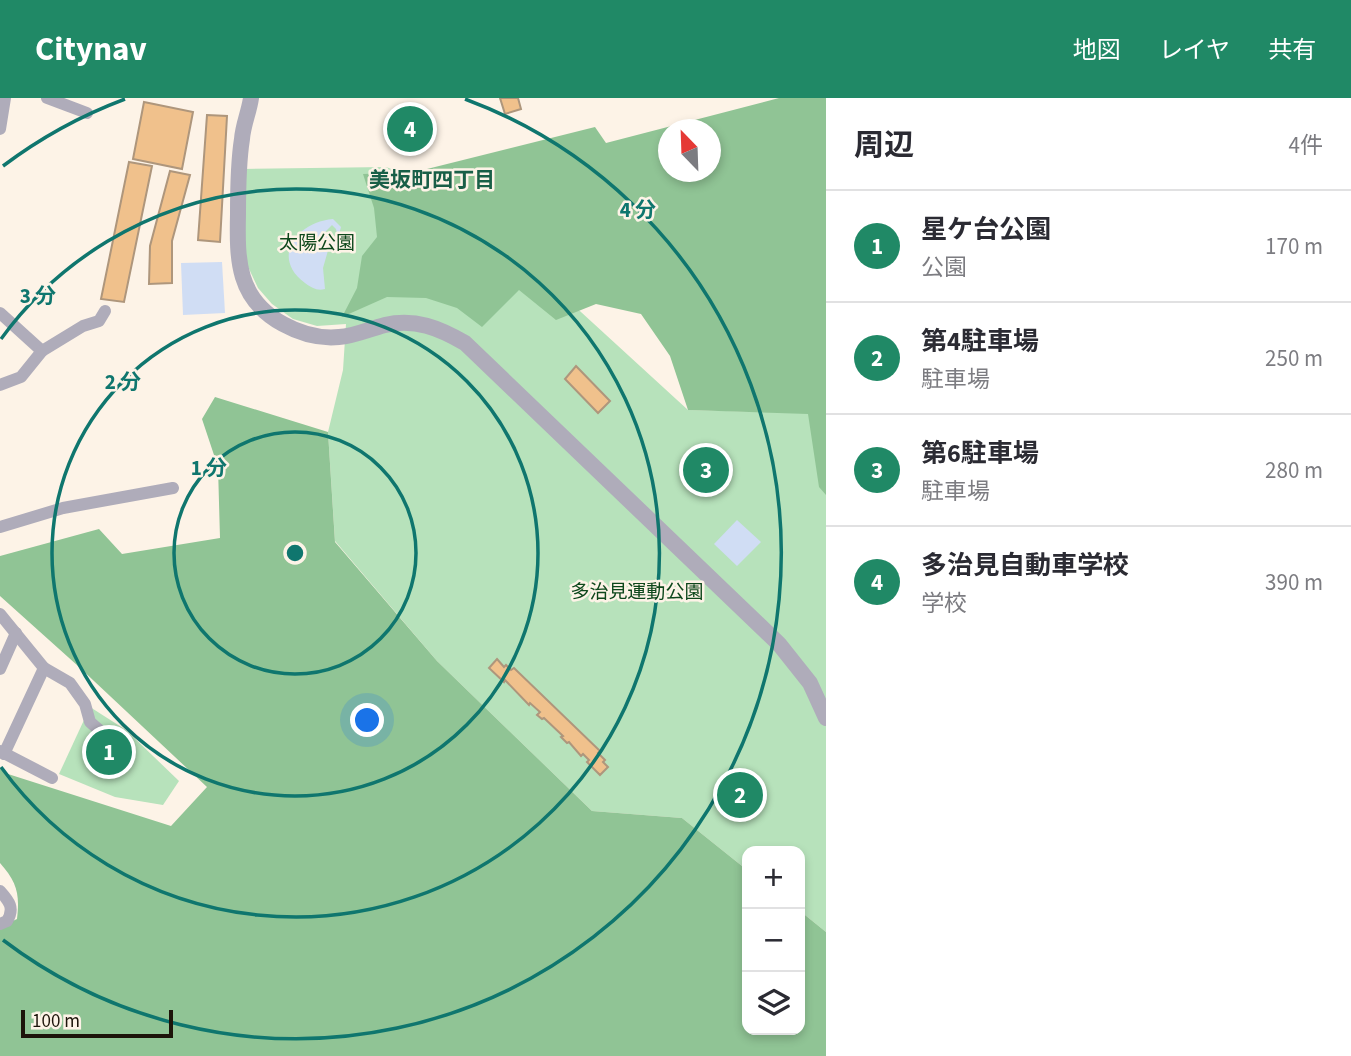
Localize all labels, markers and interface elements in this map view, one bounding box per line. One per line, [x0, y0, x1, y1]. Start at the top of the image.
text: Citynav [35, 26, 147, 73]
text: 地図 [1073, 33, 1121, 68]
text: レイヤ [1159, 33, 1230, 68]
text: 共有 [1268, 33, 1316, 68]
pin: 4 [387, 103, 433, 155]
north arrow [658, 119, 721, 182]
text: 周辺 [854, 124, 914, 167]
text: 4件 [1289, 129, 1323, 162]
district label: 美坂町四丁目 [369, 165, 495, 195]
text: 4 分 [620, 195, 656, 225]
text: 星ケ台公園 [921, 211, 1051, 248]
park label: 太陽公園 [279, 230, 355, 257]
text: 1 [871, 230, 883, 263]
text: 170 m [1265, 230, 1323, 263]
text: 公園 [921, 251, 967, 284]
text: 3 分 [20, 281, 56, 311]
text: 第4駐車場 [921, 323, 1039, 360]
text: 2 [871, 342, 883, 375]
text: 250 m [1265, 342, 1323, 375]
text: 駐車場 [921, 363, 990, 396]
text: 2 分 [105, 367, 141, 397]
text: 第6駐車場 [921, 435, 1039, 472]
pin: 3 [683, 444, 729, 496]
text: 1 分 [191, 453, 227, 483]
text: 3 [871, 454, 883, 487]
text: 280 m [1265, 454, 1323, 487]
text: 駐車場 [921, 475, 990, 508]
centre of rings [283, 541, 307, 565]
text: 多治見自動車学校 [921, 547, 1129, 584]
text: 4 [871, 566, 883, 599]
text: 390 m [1265, 566, 1323, 599]
park label: 多治見運動公園 [570, 579, 704, 606]
text: 学校 [921, 587, 967, 620]
your location [350, 703, 384, 737]
pin: 1 [86, 726, 132, 778]
pin: 2 [717, 769, 763, 821]
map controls [742, 846, 805, 1035]
button: + [742, 846, 805, 909]
button: − [742, 909, 805, 972]
button: layers [742, 972, 805, 1035]
scale bar [21, 1007, 173, 1039]
text: 100 m [32, 1008, 80, 1035]

